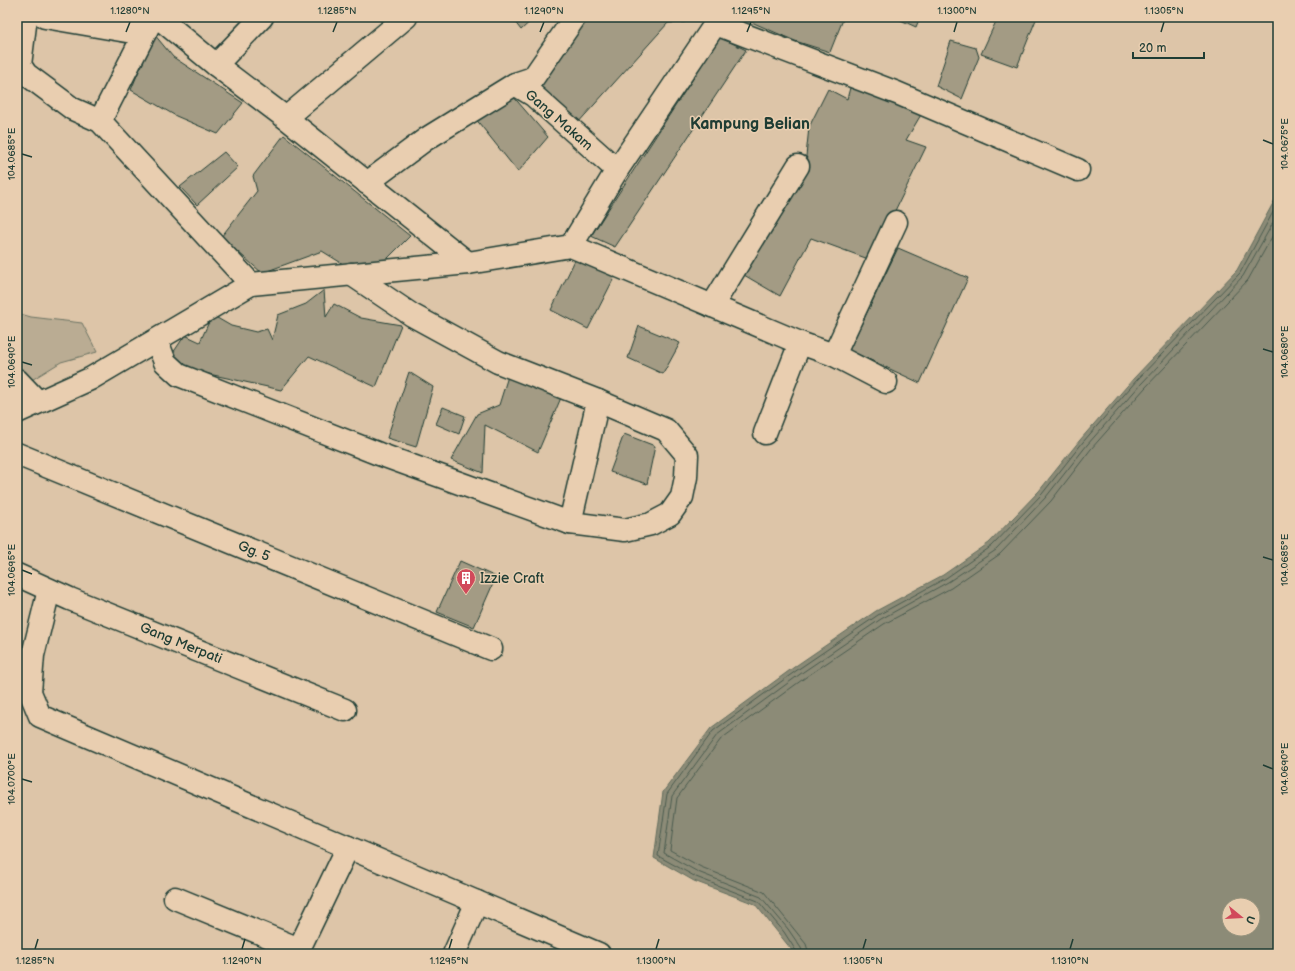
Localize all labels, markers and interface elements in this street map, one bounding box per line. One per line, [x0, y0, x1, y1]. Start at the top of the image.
text: 1.1280°N [110, 5, 150, 17]
text: 1.1285°N [317, 5, 357, 17]
text: 1.1290°N [524, 5, 564, 17]
text: 1.1295°N [731, 5, 771, 17]
text: 1.1300°N [937, 5, 977, 17]
text: 1.1305°N [1144, 5, 1184, 17]
scale bar [1133, 34, 1204, 60]
text: 20 m [1139, 41, 1166, 56]
street label: Gang Makam [522, 86, 596, 154]
district label: Kampung Belian [690, 115, 810, 134]
text: 104.0675°E [1279, 118, 1291, 170]
text: 104.0685°E [6, 127, 18, 180]
text: 104.0680°E [1279, 325, 1291, 378]
text: 104.0690°E [6, 335, 18, 388]
text: 104.0685°E [1279, 533, 1291, 586]
street label: Gg. 5 [235, 537, 273, 565]
text: 104.0695°E [6, 543, 18, 596]
building icon: Izzie Craft [455, 567, 477, 595]
place label: Izzie Craft [480, 570, 545, 587]
street label: Gang Merpati [137, 619, 225, 667]
text: 104.0690°E [1279, 742, 1291, 795]
text: 104.0700°E [6, 753, 18, 805]
north arrow [1221, 897, 1261, 937]
text: U [1243, 914, 1257, 926]
text: 1.1285°N [15, 955, 55, 967]
text: 1.1290°N [222, 955, 262, 967]
text: 1.1295°N [429, 955, 469, 967]
text: 1.1300°N [636, 955, 676, 967]
text: 1.1305°N [843, 955, 883, 967]
text: 1.1310°N [1051, 955, 1089, 967]

